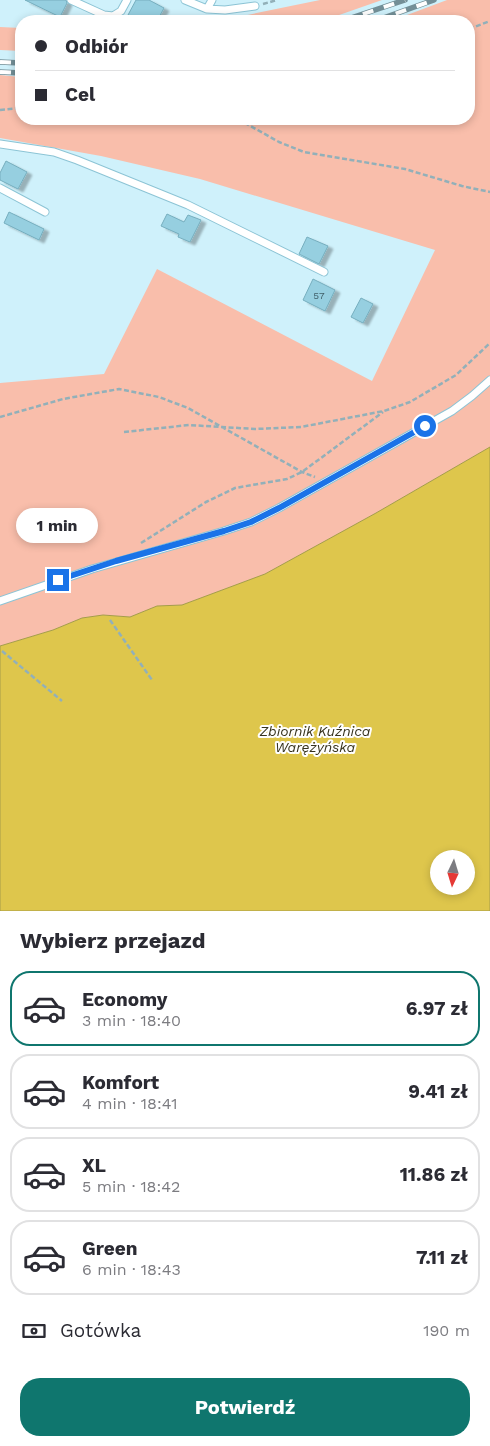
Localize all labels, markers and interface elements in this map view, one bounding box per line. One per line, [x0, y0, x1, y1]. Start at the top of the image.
text: Odbiór [65, 35, 128, 58]
text: Cel [65, 83, 95, 106]
house number: 57 [313, 290, 325, 301]
route start [414, 415, 436, 437]
callout: 1 min [17, 508, 99, 542]
text: 1 min [36, 516, 78, 535]
route end [47, 569, 69, 591]
water label: Zbiornik Kuźnica Warężyńska [259, 723, 371, 755]
north arrow [430, 850, 475, 895]
map controls [430, 850, 475, 895]
text: Wybierz przejazd [20, 928, 205, 953]
icon: car [22, 986, 67, 1031]
text: Economy [82, 988, 167, 1011]
text: 6.97 zł [406, 997, 468, 1020]
text: 3 min · 18:40 [82, 1011, 181, 1030]
icon: car [22, 1069, 67, 1114]
text: Komfort [82, 1071, 159, 1094]
text: 9.41 zł [408, 1080, 468, 1103]
text: 4 min · 18:41 [82, 1094, 177, 1113]
icon: car [22, 1152, 67, 1197]
text: XL [82, 1154, 106, 1177]
text: 11.86 zł [400, 1163, 468, 1186]
text: 5 min · 18:42 [82, 1177, 180, 1196]
icon: car [22, 1235, 67, 1280]
text: Green [82, 1237, 138, 1260]
text: 7.11 zł [416, 1246, 468, 1269]
text: 6 min · 18:43 [82, 1260, 181, 1279]
icon: cash [20, 1317, 48, 1345]
text: Gotówka [60, 1319, 141, 1342]
text: 190 m [423, 1321, 470, 1340]
button: Potwierdź [20, 1378, 470, 1436]

